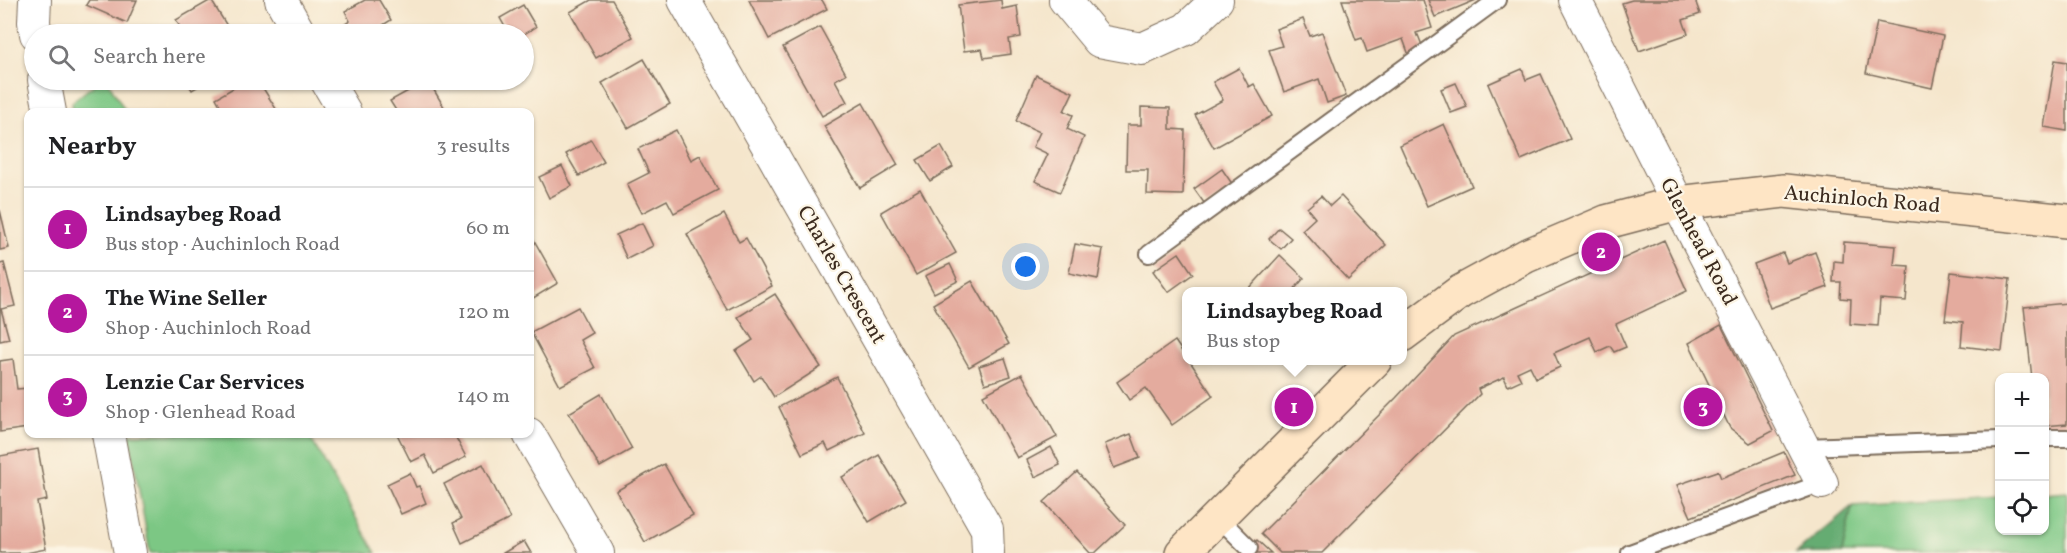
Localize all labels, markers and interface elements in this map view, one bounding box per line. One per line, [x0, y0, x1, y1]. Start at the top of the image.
search box [24, 24, 534, 90]
icon: search [45, 41, 78, 74]
text: Search here [93, 42, 206, 73]
text: Nearby [48, 129, 137, 165]
text: 3 results [436, 133, 510, 161]
street label: Glenhead Road [1652, 173, 1744, 311]
street label: Auchinloch Road [1783, 179, 1941, 221]
text: Lindsaybeg Road [105, 200, 281, 231]
street label: Charles Crescent [790, 200, 892, 350]
text: 1 [63, 215, 72, 243]
text: 60 m [466, 215, 510, 243]
pin: 2 [1582, 230, 1620, 274]
text: Bus stop · Auchinloch Road [105, 231, 340, 259]
your location [1011, 252, 1040, 281]
text: The Wine Seller [105, 284, 267, 315]
popup [1182, 287, 1407, 365]
text: Lindsaybeg Road [1206, 297, 1383, 328]
text: 2 [62, 299, 73, 327]
text: 120 m [458, 299, 510, 327]
text: Shop · Auchinloch Road [105, 315, 311, 343]
text: Bus stop [1206, 328, 1280, 356]
text: Lenzie Car Services [105, 368, 305, 399]
map controls [1995, 373, 2049, 535]
button: + [1995, 373, 2049, 427]
text: 3 [62, 383, 73, 411]
text: 140 m [457, 383, 510, 411]
pin: 1 [1274, 384, 1314, 430]
pin: 3 [1684, 384, 1722, 430]
text: Shop · Glenhead Road [105, 399, 296, 427]
button: − [1995, 427, 2049, 481]
button: locate [1995, 481, 2049, 535]

